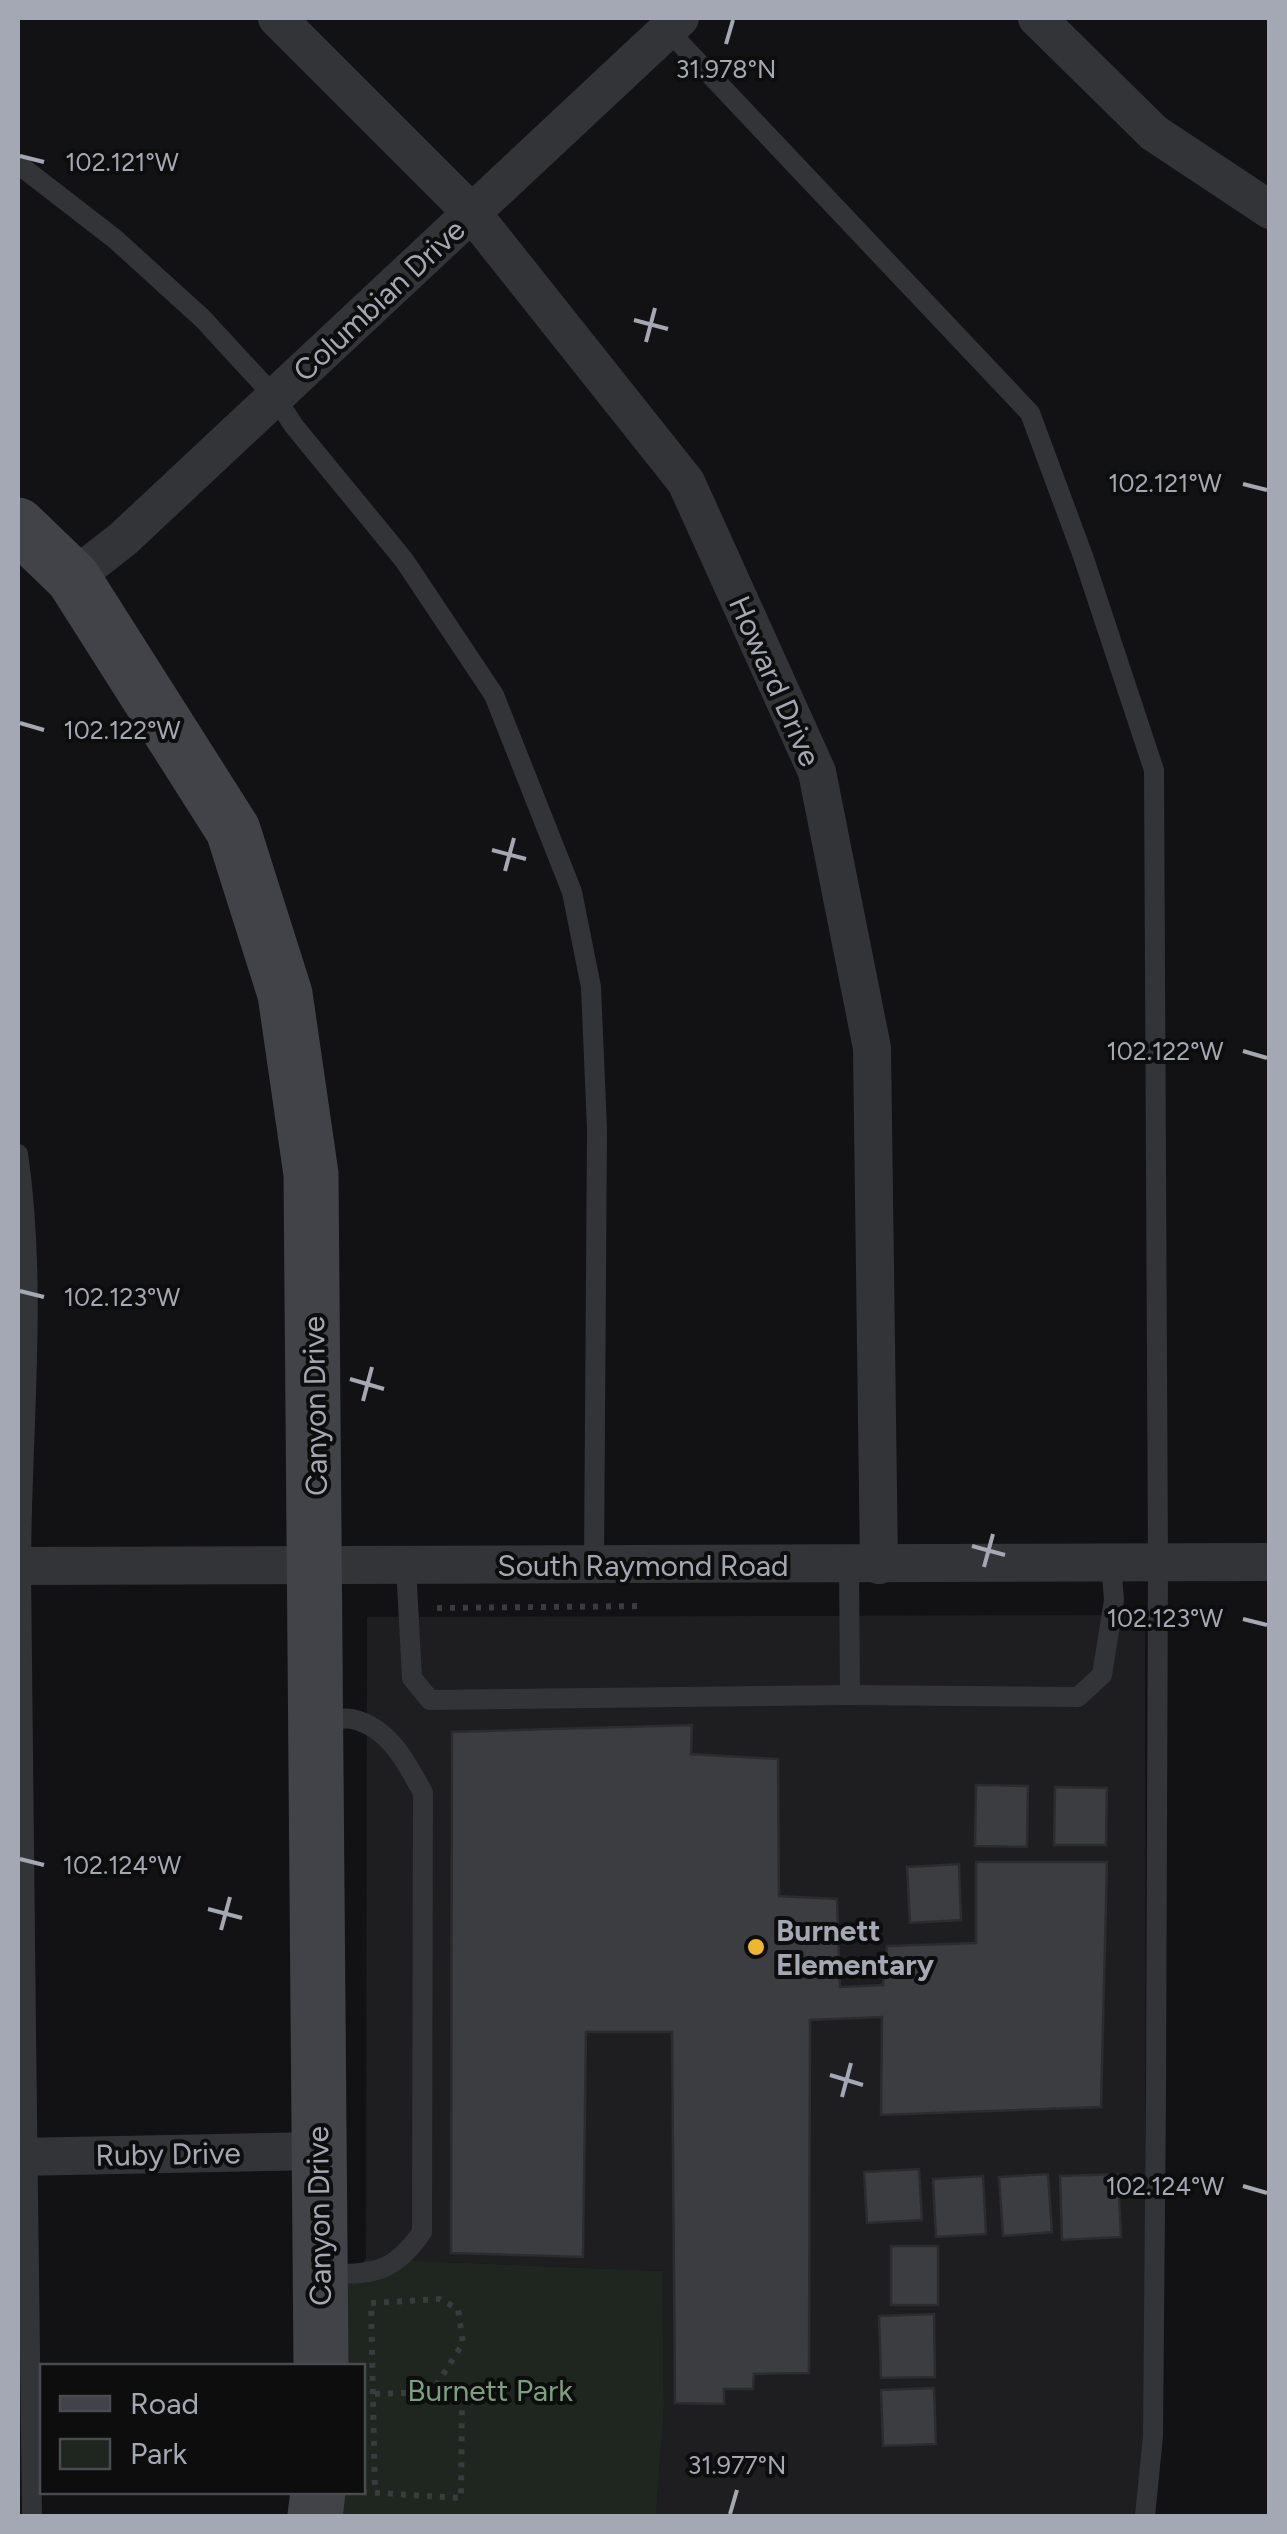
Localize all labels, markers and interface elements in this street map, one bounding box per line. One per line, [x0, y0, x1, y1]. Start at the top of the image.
text: 31.978°N [676, 54, 776, 84]
text: 102.121°W [65, 147, 179, 177]
street label: Columbian Drive [285, 211, 473, 389]
text: 102.121°W [1108, 468, 1222, 498]
street label: Howard Drive [721, 590, 829, 772]
text: 102.122°W [63, 715, 181, 745]
text: 102.122°W [1106, 1036, 1224, 1066]
text: 102.123°W [64, 1282, 180, 1312]
street label: Canyon Drive [295, 1316, 335, 1496]
street label: South Raymond Road [497, 1547, 789, 1584]
text: 102.123°W [1107, 1603, 1223, 1633]
text: 102.124°W [63, 1850, 181, 1880]
place label: Burnett Elementary [776, 1912, 935, 1983]
marker: Burnett Elementary [745, 1936, 767, 1958]
street label: Canyon Drive [299, 2126, 339, 2306]
street label: Ruby Drive [95, 2134, 241, 2174]
text: 102.124°W [1106, 2171, 1224, 2201]
legend [40, 2364, 365, 2494]
park label: Burnett Park [407, 2372, 573, 2409]
text: Road [130, 2385, 199, 2422]
text: Park [130, 2435, 188, 2472]
text: 31.977°N [688, 2450, 786, 2480]

